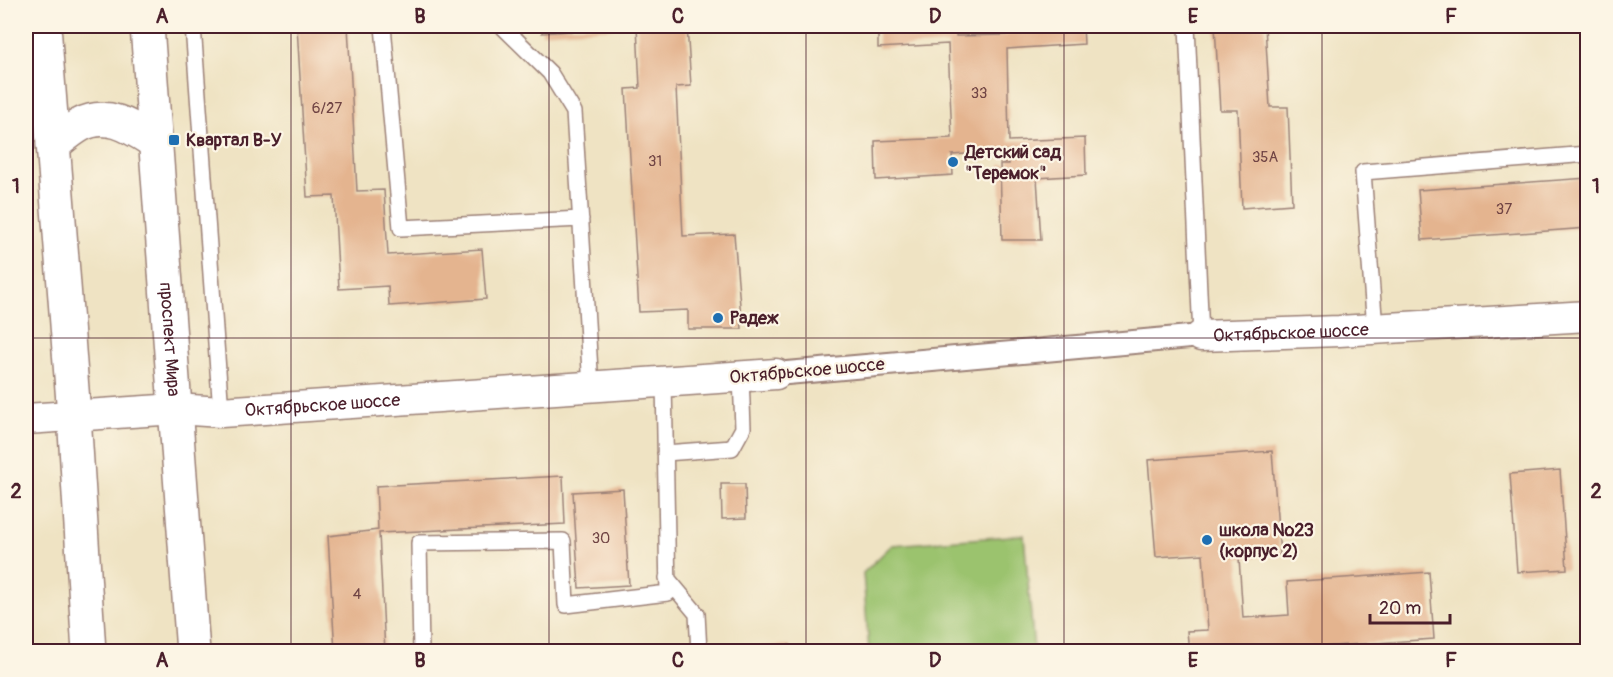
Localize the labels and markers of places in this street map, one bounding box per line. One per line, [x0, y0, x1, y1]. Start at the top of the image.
place label: Квартал В-У [186, 129, 282, 152]
marker: Квартал В-У [167, 133, 181, 147]
place label: Детский сад "Теремок" [964, 141, 1061, 185]
marker: Детский сад "Теремок" [946, 155, 960, 169]
place label: Радеж [730, 307, 779, 330]
marker: Радеж [711, 311, 725, 325]
place label: школа №23 (корпус 2) [1219, 519, 1314, 563]
marker: школа №23 (корпус 2) [1200, 533, 1214, 547]

